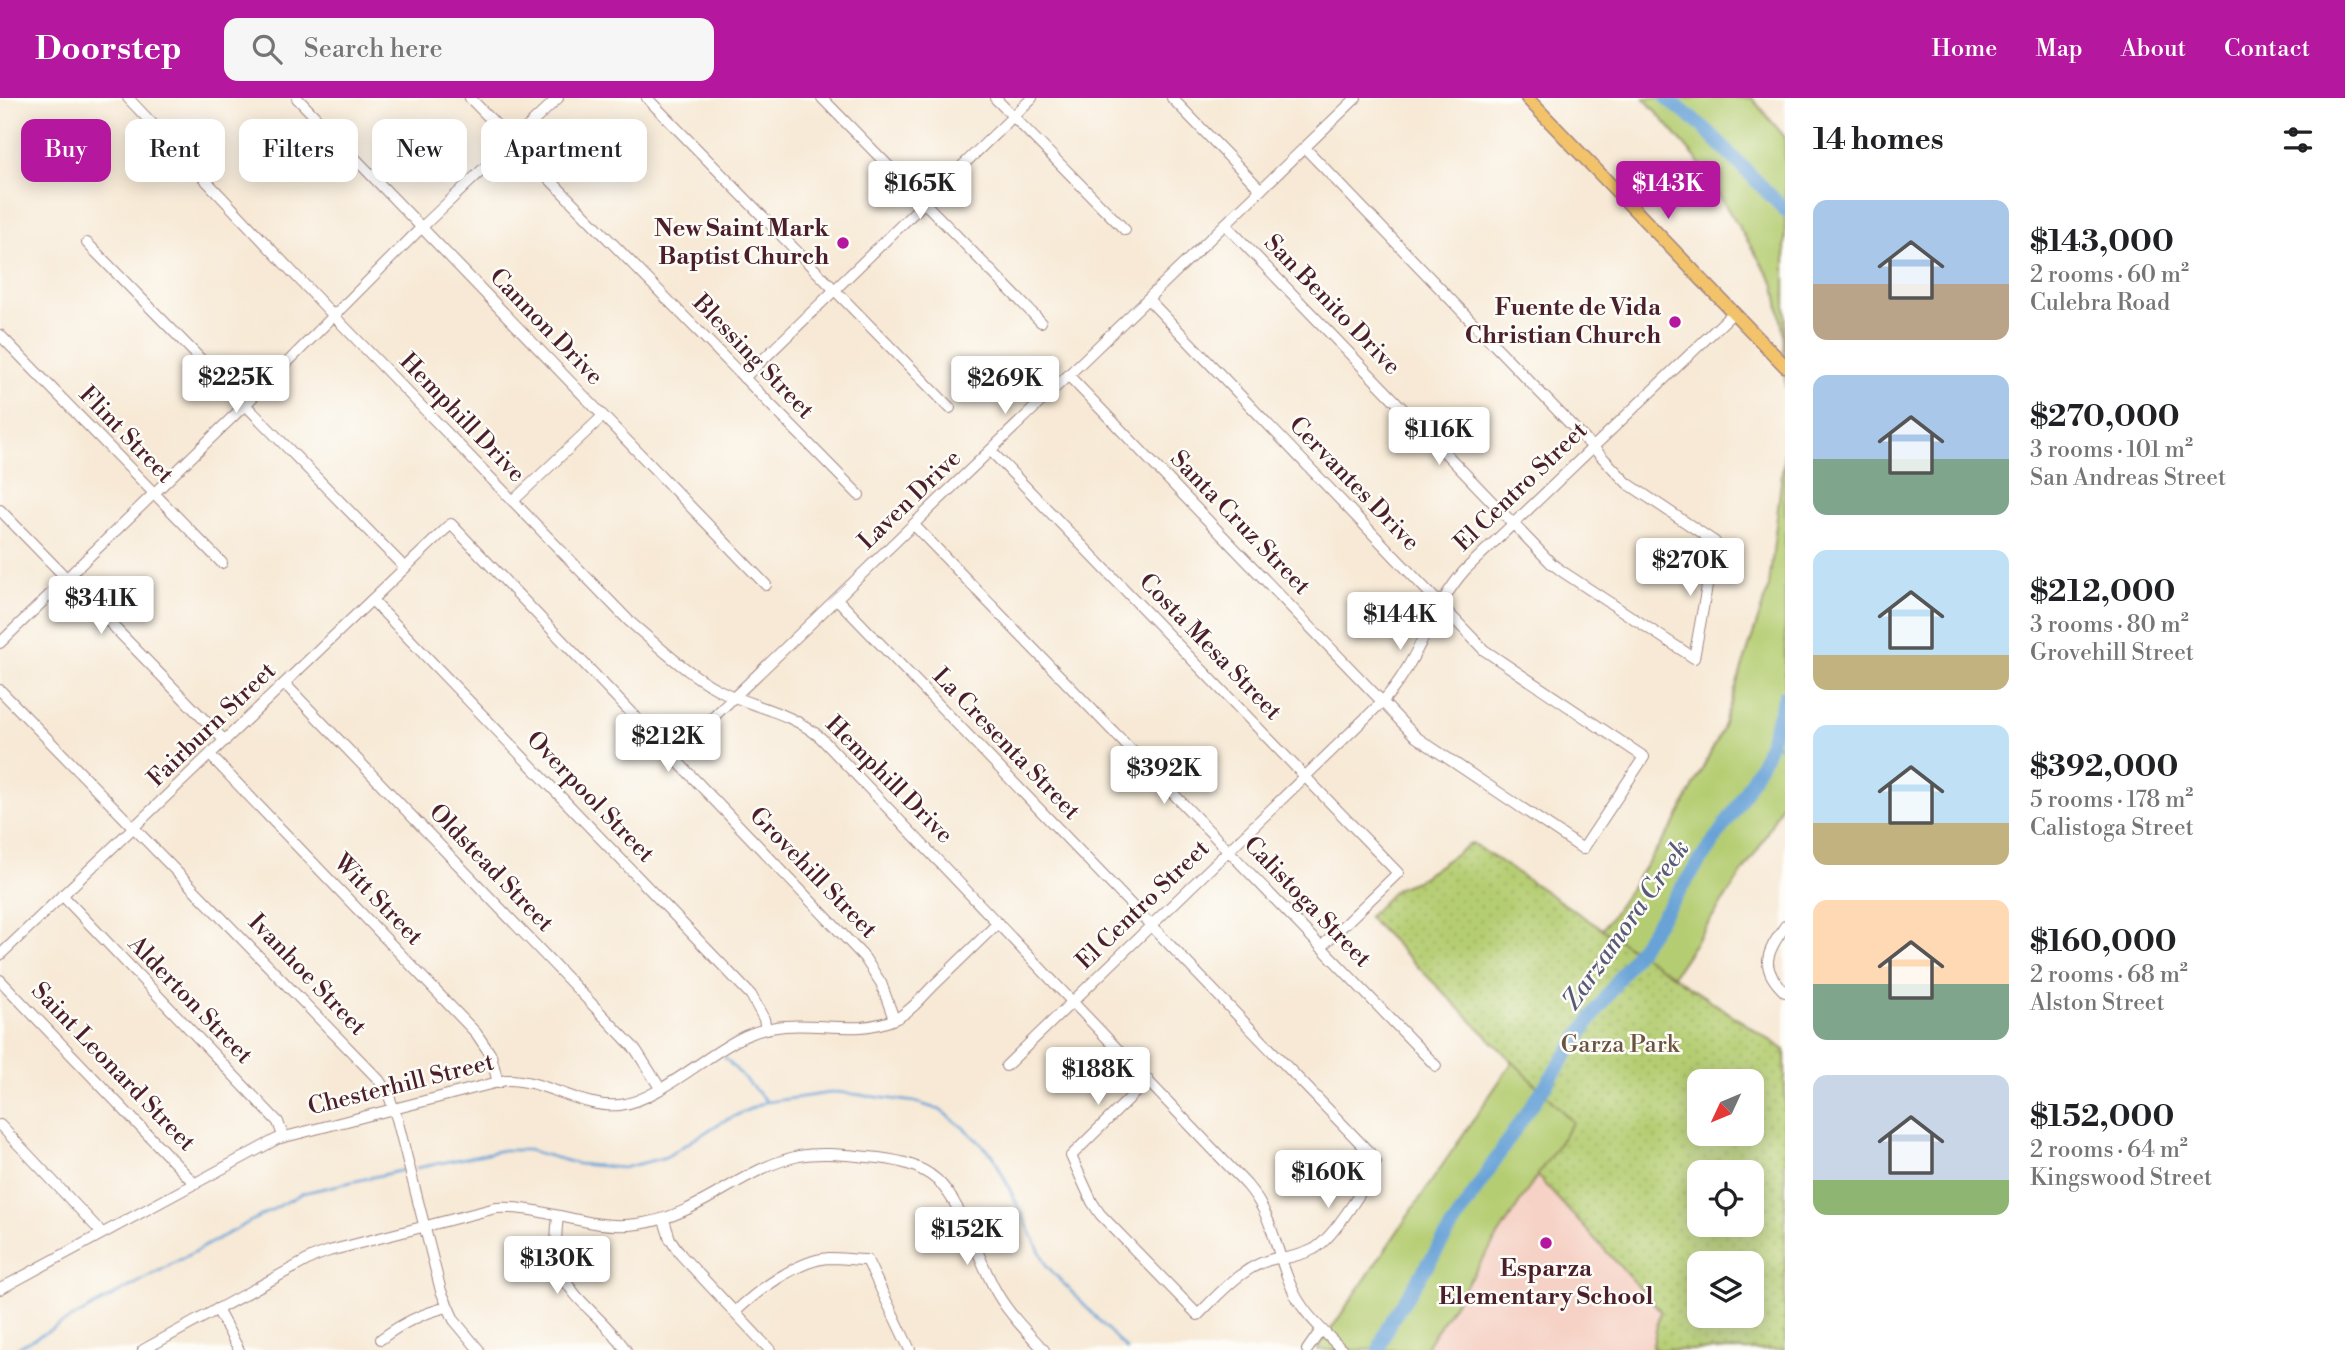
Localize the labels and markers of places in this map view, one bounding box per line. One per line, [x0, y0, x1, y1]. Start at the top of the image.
pin: $165K [871, 162, 969, 221]
pin: $143K [1619, 162, 1717, 221]
place label: New Saint Mark Baptist Church [654, 214, 830, 272]
marker: New Saint Mark Baptist Church [835, 235, 851, 251]
place label: Fuente de Vida Christian Church [1465, 293, 1662, 351]
marker: Fuente de Vida Christian Church [1667, 314, 1683, 330]
pin: $225K [187, 356, 285, 415]
pin: $269K [956, 356, 1054, 416]
pin: $116K [1390, 408, 1488, 467]
pin: $270K [1641, 538, 1739, 598]
pin: $341K [52, 576, 150, 636]
pin: $144K [1351, 592, 1449, 652]
pin: $212K [619, 714, 717, 774]
pin: $392K [1115, 746, 1213, 806]
pin: $188K [1049, 1048, 1147, 1107]
pin: $160K [1279, 1150, 1377, 1210]
pin: $152K [918, 1208, 1016, 1267]
marker: Esparza Elementary School [1538, 1235, 1554, 1251]
pin: $130K [508, 1236, 606, 1296]
place label: Esparza Elementary School [1439, 1254, 1654, 1312]

